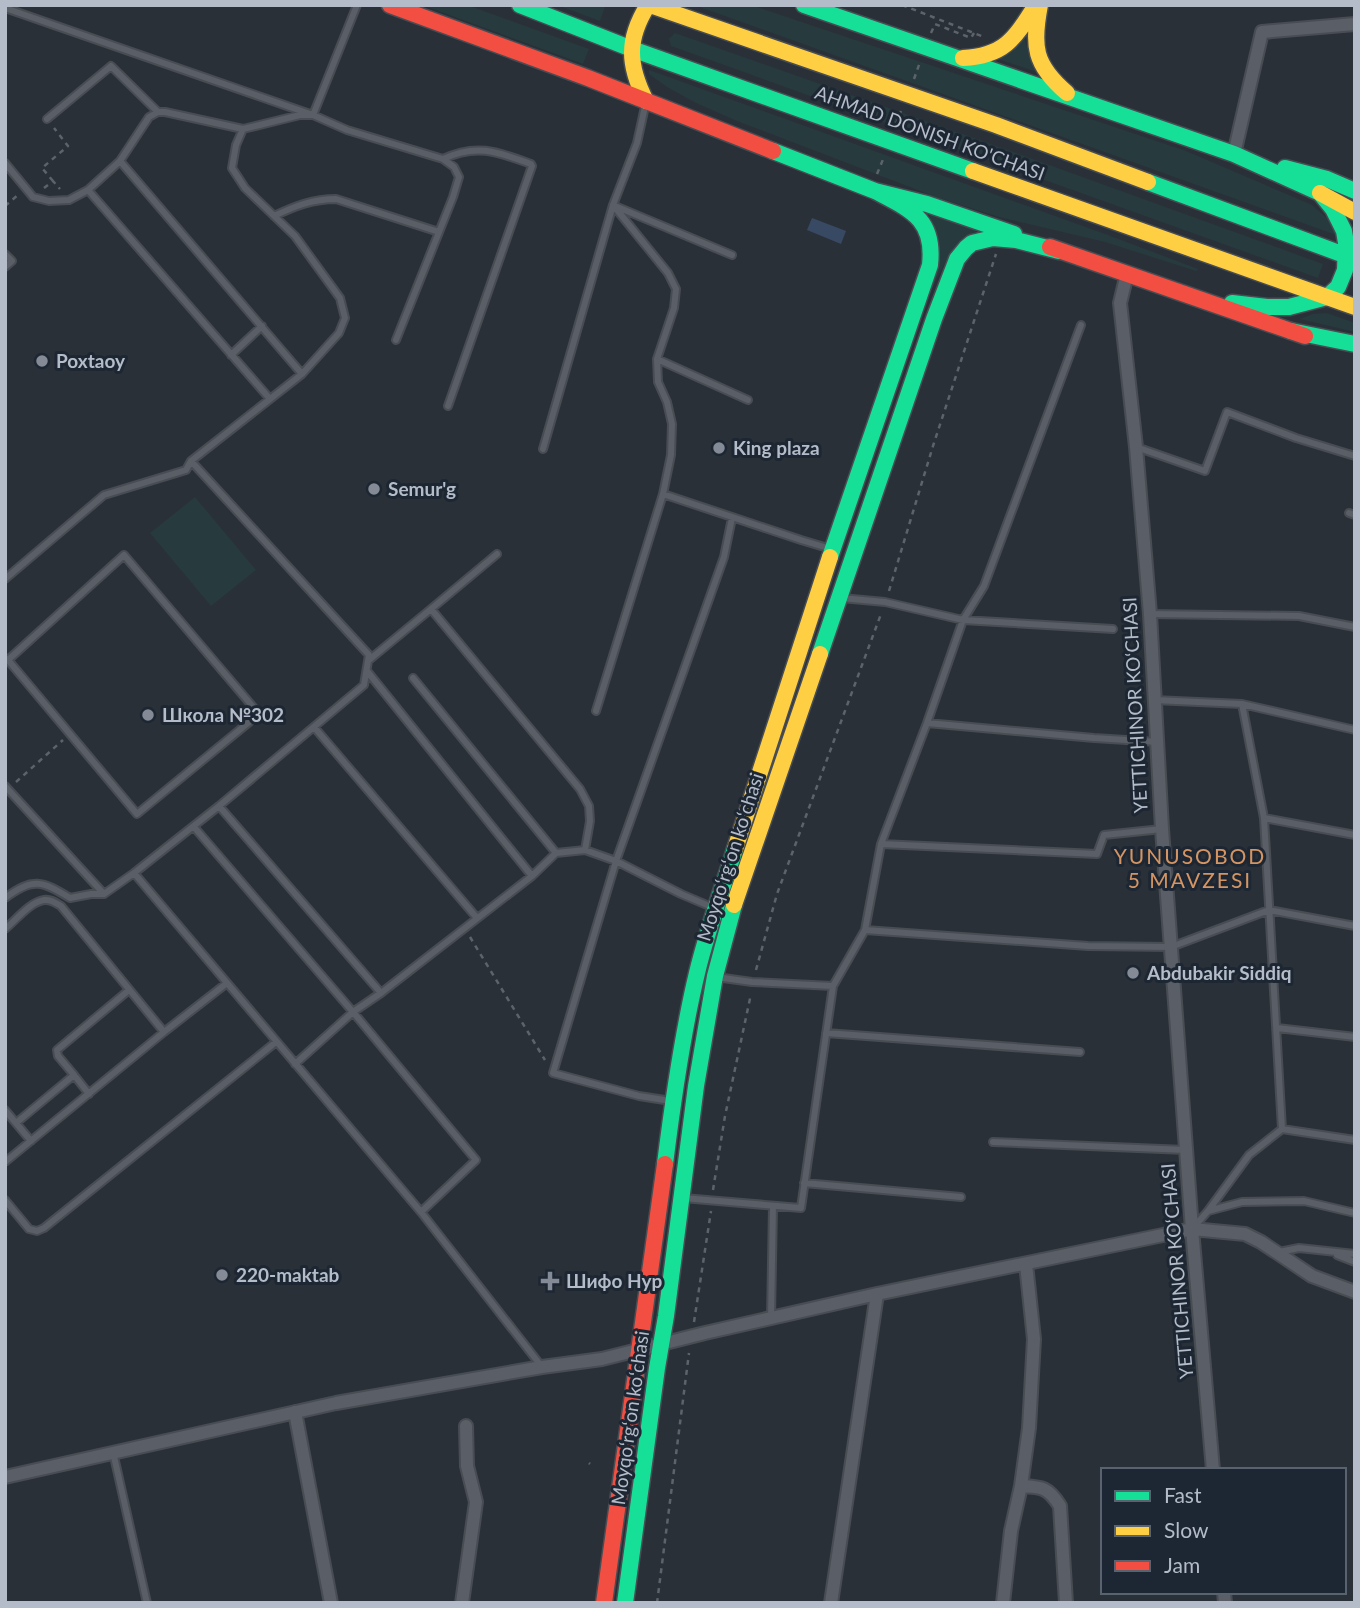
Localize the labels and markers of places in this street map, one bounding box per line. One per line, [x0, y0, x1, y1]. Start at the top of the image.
place label: Poxtaoy [56, 349, 126, 372]
marker: Poxtaoy [34, 353, 50, 369]
place label: King plaza [733, 436, 820, 459]
marker: King plaza [711, 440, 727, 456]
place label: Semur'g [388, 477, 456, 500]
marker: Semur'g [366, 481, 382, 497]
place label: Школа №302 [162, 703, 284, 726]
marker: Школа №302 [140, 707, 156, 723]
place label: Abdubakir Siddiq [1146, 961, 1292, 984]
marker: Abdubakir Siddiq [1125, 965, 1141, 981]
place label: 220-maktab [236, 1263, 340, 1286]
marker: 220-maktab [214, 1267, 230, 1283]
place label: Шифо Нур [566, 1269, 662, 1292]
marker: Шифо Нур [540, 1271, 560, 1291]

